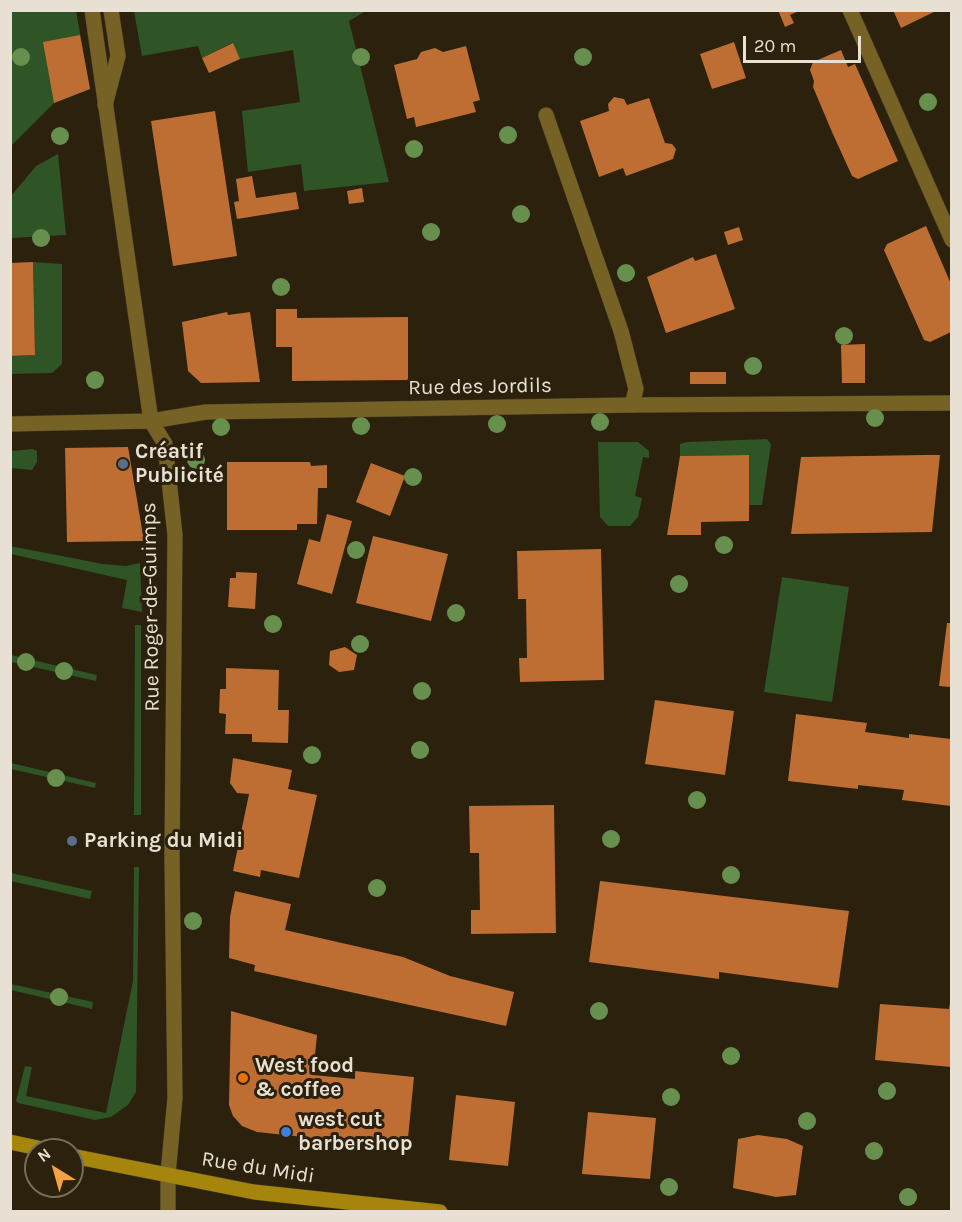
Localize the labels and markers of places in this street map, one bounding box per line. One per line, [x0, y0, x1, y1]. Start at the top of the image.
place label: Créatif Publicité [135, 439, 224, 489]
marker: Créatif Publicité [116, 457, 130, 471]
place label: Parking du Midi [84, 828, 243, 854]
marker: Parking du Midi [65, 834, 79, 848]
place label: West food & coffee [255, 1053, 354, 1103]
marker: West food & coffee [236, 1071, 250, 1085]
place label: west cut barbershop [298, 1107, 413, 1157]
marker: west cut barbershop [279, 1125, 293, 1139]

